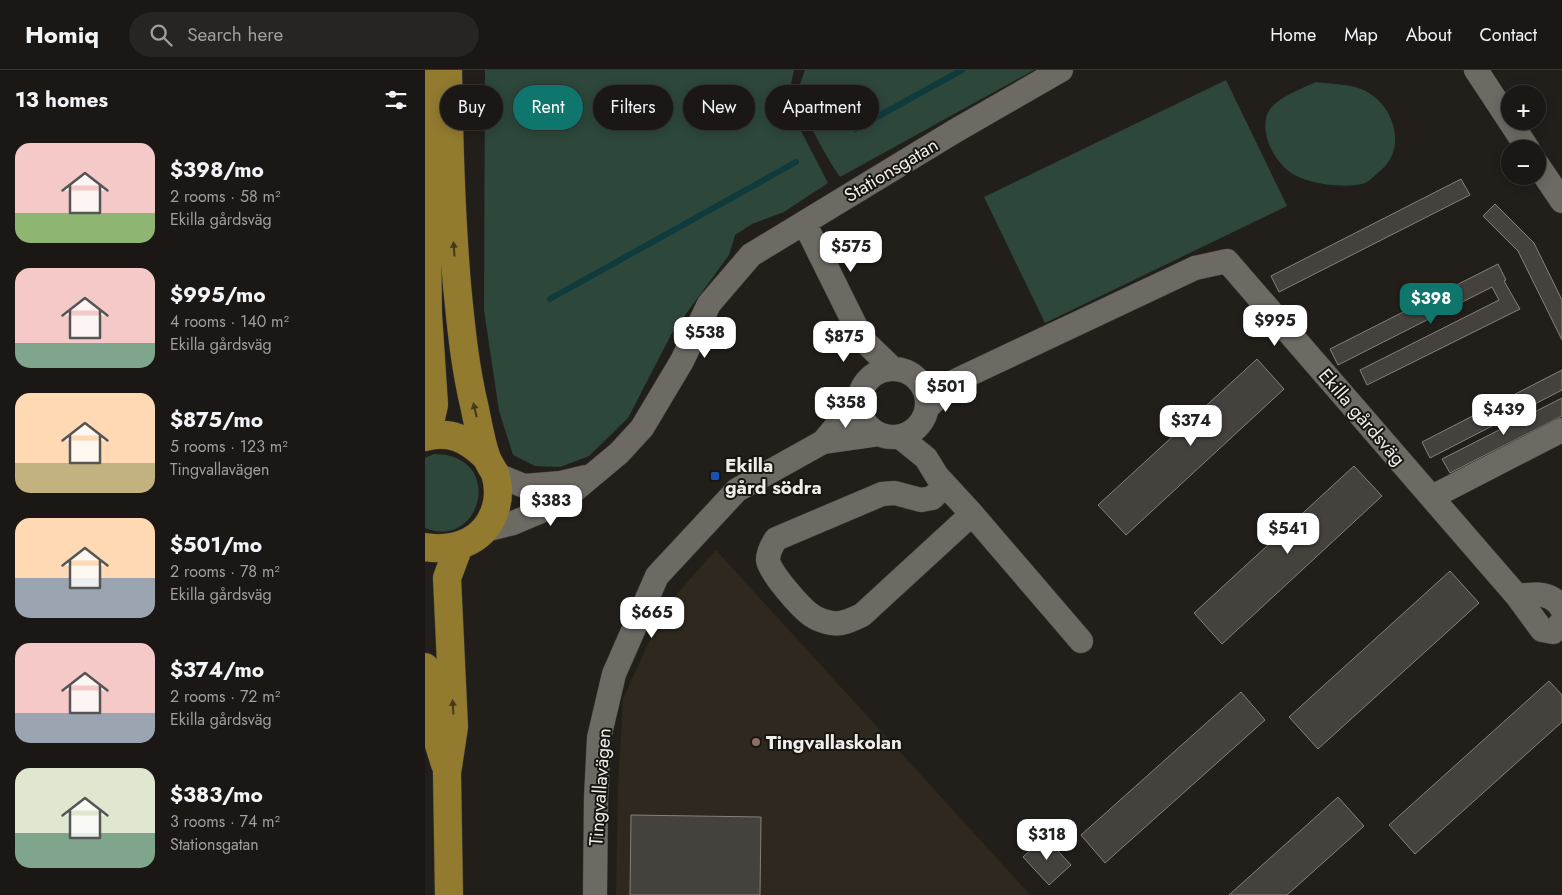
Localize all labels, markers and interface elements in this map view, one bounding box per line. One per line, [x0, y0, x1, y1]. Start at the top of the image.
search box [129, 12, 479, 57]
text: Homiq [25, 17, 99, 52]
icon: search [147, 21, 175, 49]
text: Search here [187, 21, 283, 48]
text: Home [1270, 22, 1316, 48]
text: Map [1344, 22, 1378, 48]
text: About [1406, 22, 1451, 48]
text: Contact [1479, 22, 1537, 48]
text: 13 homes [15, 85, 108, 115]
chip: Buy [440, 85, 503, 130]
chip: Rent [513, 85, 583, 130]
chip: Filters [593, 85, 673, 130]
chip: New [683, 85, 755, 130]
chip: Apartment [765, 85, 879, 130]
map controls [1501, 85, 1546, 185]
button: + [1501, 85, 1546, 130]
icon: filters [382, 86, 410, 114]
street label: Stationsgatan [839, 131, 943, 209]
button: − [1501, 140, 1546, 185]
text: $398/mo [170, 155, 264, 185]
icon: home [55, 163, 115, 223]
text: 2 rooms · 58 m² [170, 185, 281, 208]
text: Ekilla gårdsväg [170, 208, 272, 231]
pin: $575 [821, 230, 881, 273]
text: $575 [831, 235, 871, 258]
one-way arrow [450, 241, 458, 257]
text: $995/mo [170, 280, 266, 310]
pin: $398 [1401, 282, 1461, 325]
text: $398 [1411, 287, 1451, 310]
icon: home [55, 288, 115, 348]
pin: $995 [1245, 304, 1305, 347]
text: $995 [1254, 309, 1296, 332]
text: 4 rooms · 140 m² [170, 310, 289, 333]
pin: $538 [675, 316, 735, 359]
pin: $875 [814, 320, 874, 363]
text: $538 [685, 321, 725, 344]
text: $875 [824, 325, 864, 348]
text: Ekilla gårdsväg [170, 333, 272, 356]
street label: Ekilla gårdsväg [1312, 363, 1412, 471]
pin: $501 [916, 370, 976, 413]
text: $501 [926, 375, 966, 398]
pin: $358 [816, 386, 876, 429]
text: $358 [826, 391, 866, 414]
pin: $439 [1474, 394, 1534, 436]
text: $439 [1483, 398, 1525, 421]
one-way arrow [471, 402, 479, 417]
pin: $374 [1161, 404, 1221, 447]
text: $875/mo [170, 405, 263, 435]
text: $374 [1171, 409, 1211, 432]
icon: home [55, 413, 115, 473]
text: 5 rooms · 123 m² [170, 435, 288, 458]
place label: Ekilla gård södra [725, 452, 822, 501]
text: Tingvallavägen [170, 458, 269, 481]
marker: Ekilla gård södra [709, 470, 721, 482]
pin: $383 [521, 484, 581, 527]
text: $383 [531, 489, 571, 512]
pin: $541 [1258, 512, 1318, 555]
text: $541 [1268, 517, 1308, 540]
text: $501/mo [170, 530, 262, 560]
icon: home [55, 538, 115, 598]
text: 2 rooms · 78 m² [170, 560, 280, 583]
text: Ekilla gårdsväg [170, 583, 272, 606]
pin: $665 [622, 596, 682, 639]
text: $665 [631, 601, 673, 624]
text: $374/mo [170, 655, 264, 685]
icon: home [55, 663, 115, 723]
text: 2 rooms · 72 m² [170, 685, 280, 708]
one-way arrow [449, 699, 457, 715]
text: Ekilla gårdsväg [170, 708, 272, 731]
street label: Tingvallavägen [582, 727, 618, 847]
place label: Tingvallaskolan [766, 729, 902, 756]
marker: Tingvallaskolan [750, 736, 762, 748]
text: $383/mo [170, 780, 263, 810]
icon: home [55, 788, 115, 848]
text: 3 rooms · 74 m² [170, 810, 280, 833]
pin: $318 [1017, 818, 1077, 861]
text: $318 [1028, 823, 1066, 846]
text: Stationsgatan [170, 833, 259, 856]

